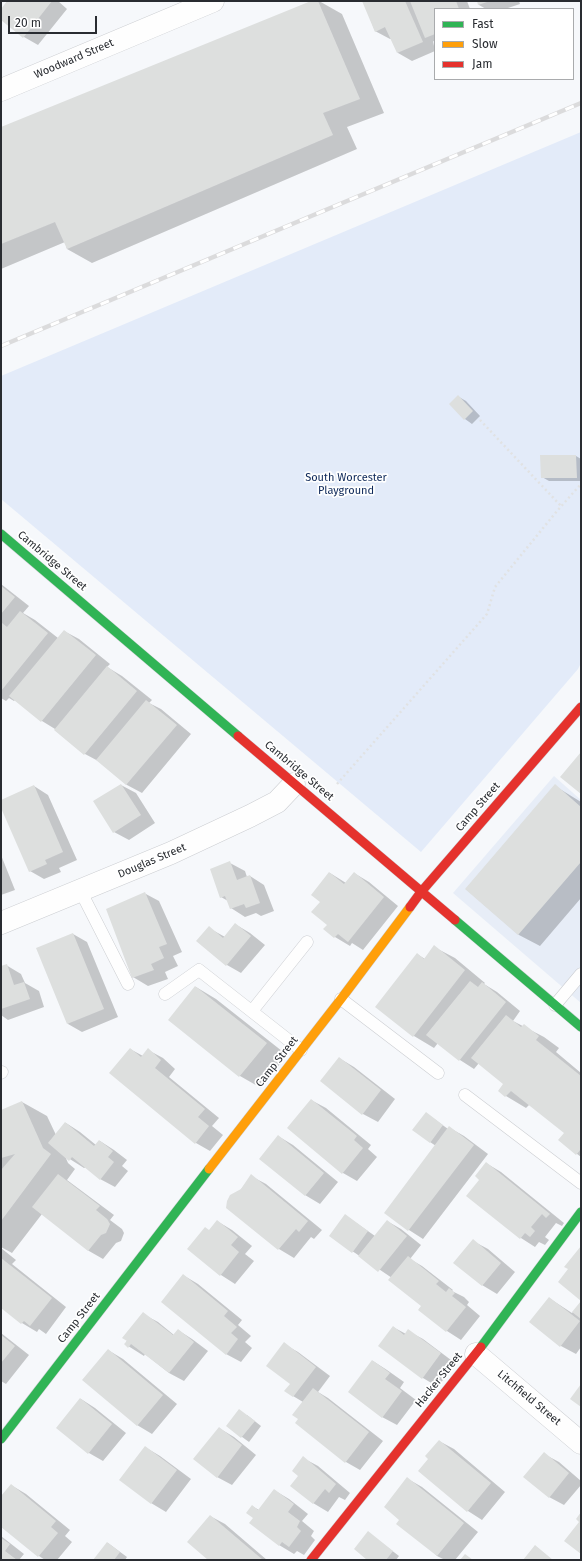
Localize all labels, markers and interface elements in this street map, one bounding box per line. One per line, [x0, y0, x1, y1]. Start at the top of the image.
scale bar [10, 8, 99, 34]
legend [434, 8, 574, 80]
text: 20 m [15, 16, 41, 30]
text: Fast [472, 17, 494, 31]
street label: Woodward Street [32, 36, 116, 82]
text: Slow [472, 37, 498, 51]
text: Jam [472, 57, 492, 71]
park label: South Worcester Playground [305, 471, 387, 497]
street label: Cambridge Street [15, 528, 89, 594]
street label: Cambridge Street [262, 738, 336, 804]
street label: Camp Street [453, 780, 503, 834]
street label: Douglas Street [116, 841, 188, 881]
street label: Camp Street [253, 1034, 301, 1090]
street label: Camp Street [55, 1290, 103, 1346]
street label: Hacker Street [413, 1350, 465, 1410]
street label: Litchfield Street [495, 1368, 563, 1428]

